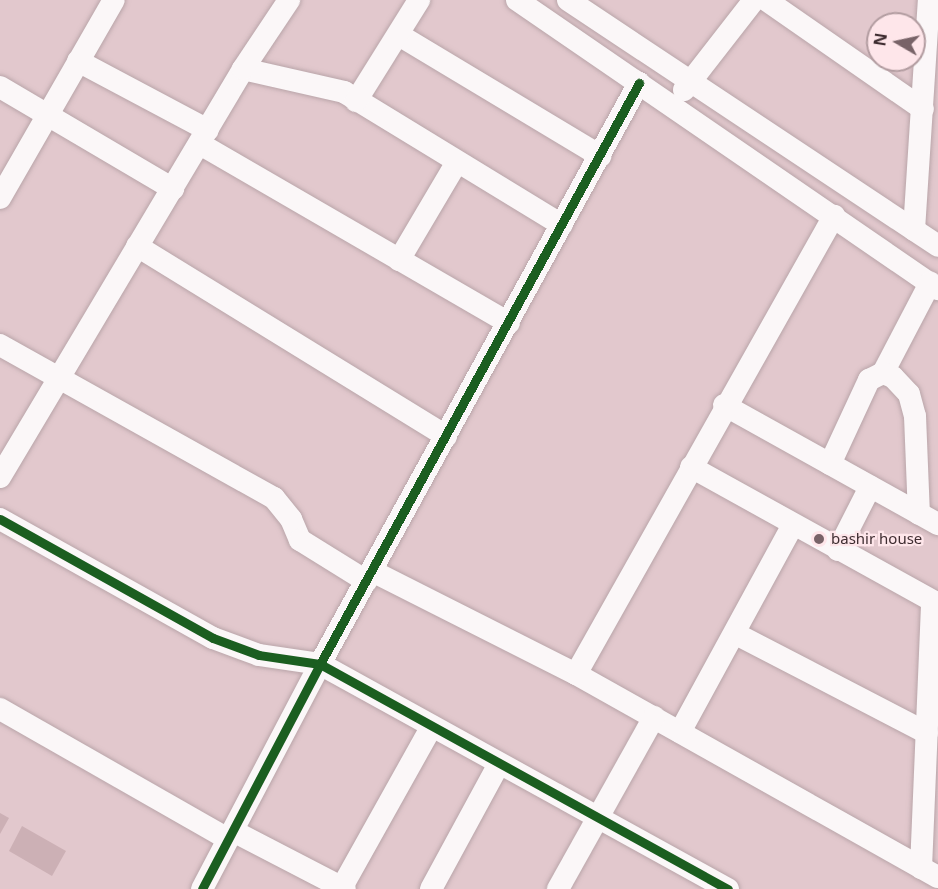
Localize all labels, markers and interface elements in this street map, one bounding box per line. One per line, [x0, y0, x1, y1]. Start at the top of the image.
north arrow [866, 12, 926, 72]
text: N [868, 31, 892, 48]
place label: bashir house [831, 530, 922, 548]
marker: bashir house [812, 532, 826, 546]

